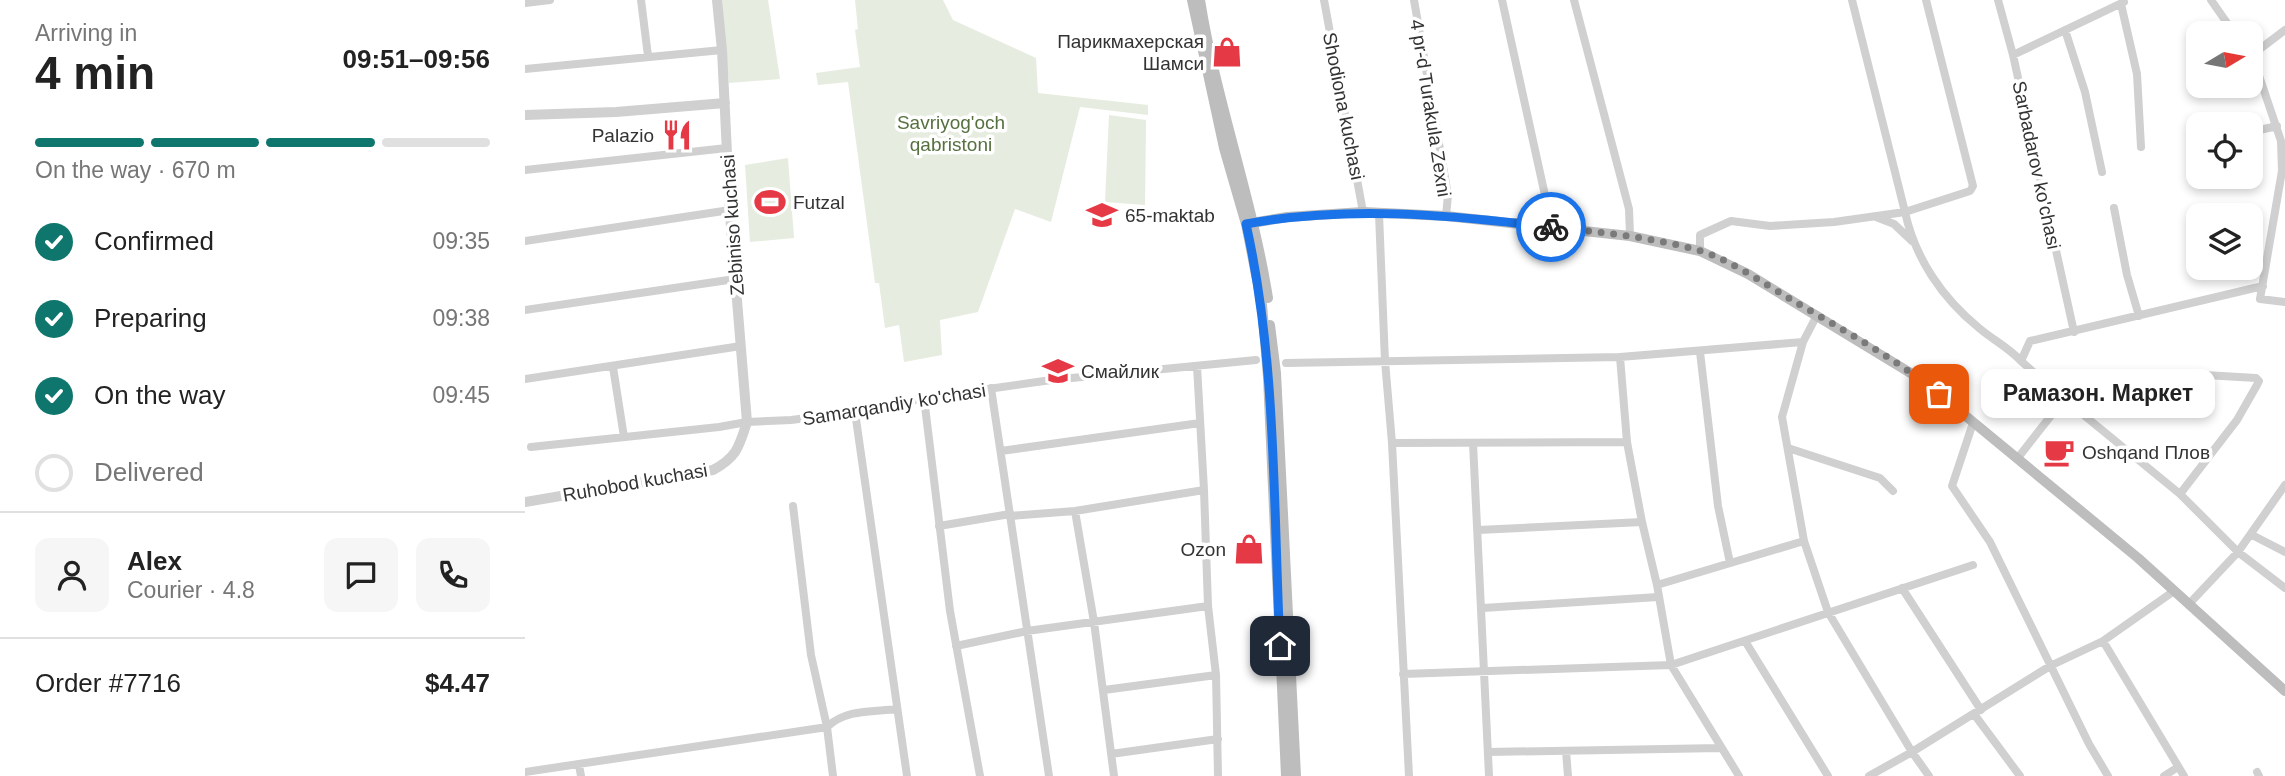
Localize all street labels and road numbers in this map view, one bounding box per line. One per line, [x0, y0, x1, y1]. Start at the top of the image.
street label: 4 pr-d Turakula Zexni [1406, 18, 1455, 198]
street label: Shodiona kuchasi [1319, 30, 1368, 182]
street label: Sarbadarov ko'chasi [2008, 79, 2065, 251]
street label: Zebiniso kuchasi [717, 154, 748, 296]
street label: Samarqandiy ko'chasi [801, 380, 987, 429]
street label: Ruhobod kuchasi [561, 459, 709, 506]

